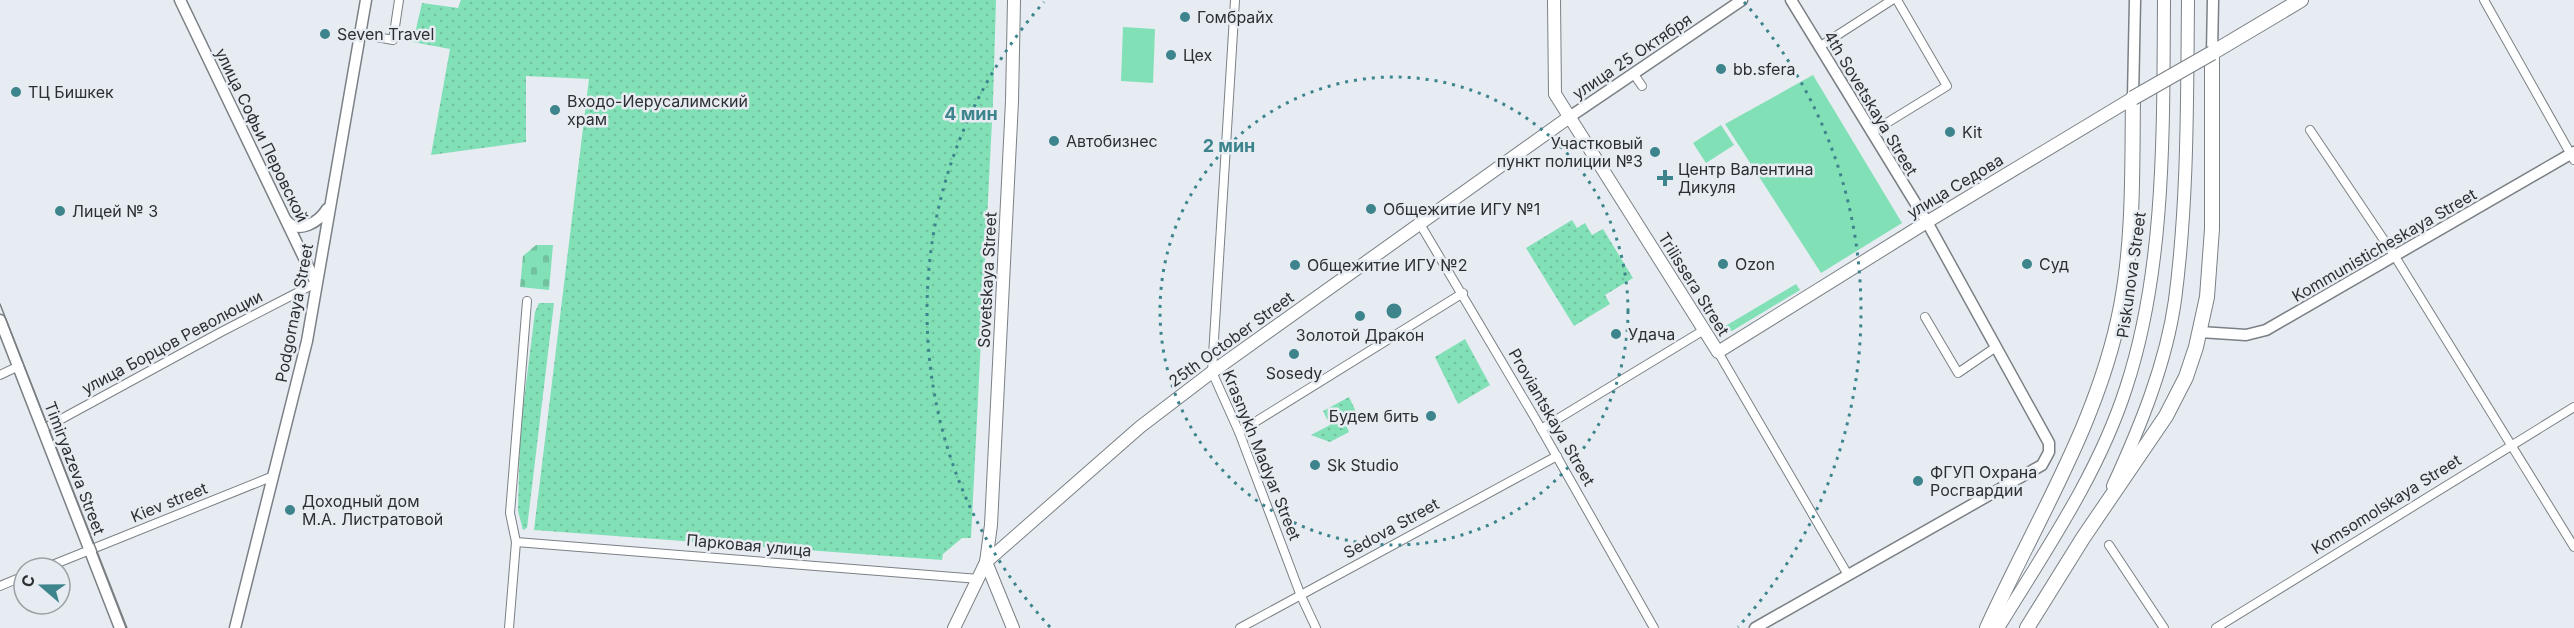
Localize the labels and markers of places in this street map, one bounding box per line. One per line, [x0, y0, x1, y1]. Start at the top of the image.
place label: Гомбрайх [1197, 7, 1274, 27]
marker: Гомбрайх [1178, 10, 1192, 24]
place label: Seven Travel [337, 24, 434, 44]
marker: Seven Travel [318, 27, 332, 41]
place label: Цех [1183, 45, 1213, 65]
marker: Цех [1164, 48, 1178, 62]
place label: bb.sfera [1733, 59, 1795, 79]
marker: bb.sfera [1714, 62, 1728, 76]
place label: ТЦ Бишкек [28, 82, 114, 102]
marker: ТЦ Бишкек [9, 85, 23, 99]
place label: Входо-Иерусалимский храм [567, 91, 748, 129]
marker: Входо-Иерусалимский храм [548, 103, 562, 117]
place label: Kit [1962, 122, 1982, 142]
marker: Kit [1943, 125, 1957, 139]
place label: Автобизнес [1066, 131, 1158, 151]
place label: Участковый пункт полиции №3 [1497, 133, 1643, 171]
marker: Автобизнес [1047, 134, 1061, 148]
marker: Участковый пункт полиции №3 [1648, 145, 1662, 159]
place label: Центр Валентина Дикуля [1678, 159, 1813, 197]
marker: Центр Валентина Дикуля [1656, 169, 1674, 187]
place label: Общежитие ИГУ №1 [1383, 199, 1540, 219]
place label: Лицей № 3 [72, 201, 158, 221]
marker: Общежитие ИГУ №1 [1364, 202, 1378, 216]
marker: Лицей № 3 [53, 204, 67, 218]
place label: Ozon [1735, 254, 1775, 274]
place label: Суд [2039, 254, 2069, 274]
place label: Общежитие ИГУ №2 [1307, 255, 1467, 275]
marker: Ozon [1716, 257, 1730, 271]
marker: Суд [2020, 257, 2034, 271]
marker: Общежитие ИГУ №2 [1288, 258, 1302, 272]
centre of rings [1384, 301, 1404, 321]
marker: Золотой Дракон [1353, 309, 1367, 323]
place label: Удача [1628, 324, 1675, 344]
place label: Золотой Дракон [1296, 325, 1424, 345]
marker: Удача [1609, 327, 1623, 341]
marker: Sosedy [1287, 347, 1301, 361]
place label: Sosedy [1266, 363, 1322, 383]
place label: Будем бить [1329, 406, 1419, 426]
marker: Будем бить [1424, 409, 1438, 423]
place label: Sk Studio [1327, 455, 1399, 475]
marker: Sk Studio [1308, 458, 1322, 472]
place label: ФГУП Охрана Росгвардии [1930, 462, 2037, 500]
marker: ФГУП Охрана Росгвардии [1911, 474, 1925, 488]
place label: Доходный дом М.А. Листратовой [302, 491, 443, 529]
marker: Доходный дом М.А. Листратовой [283, 503, 297, 517]

